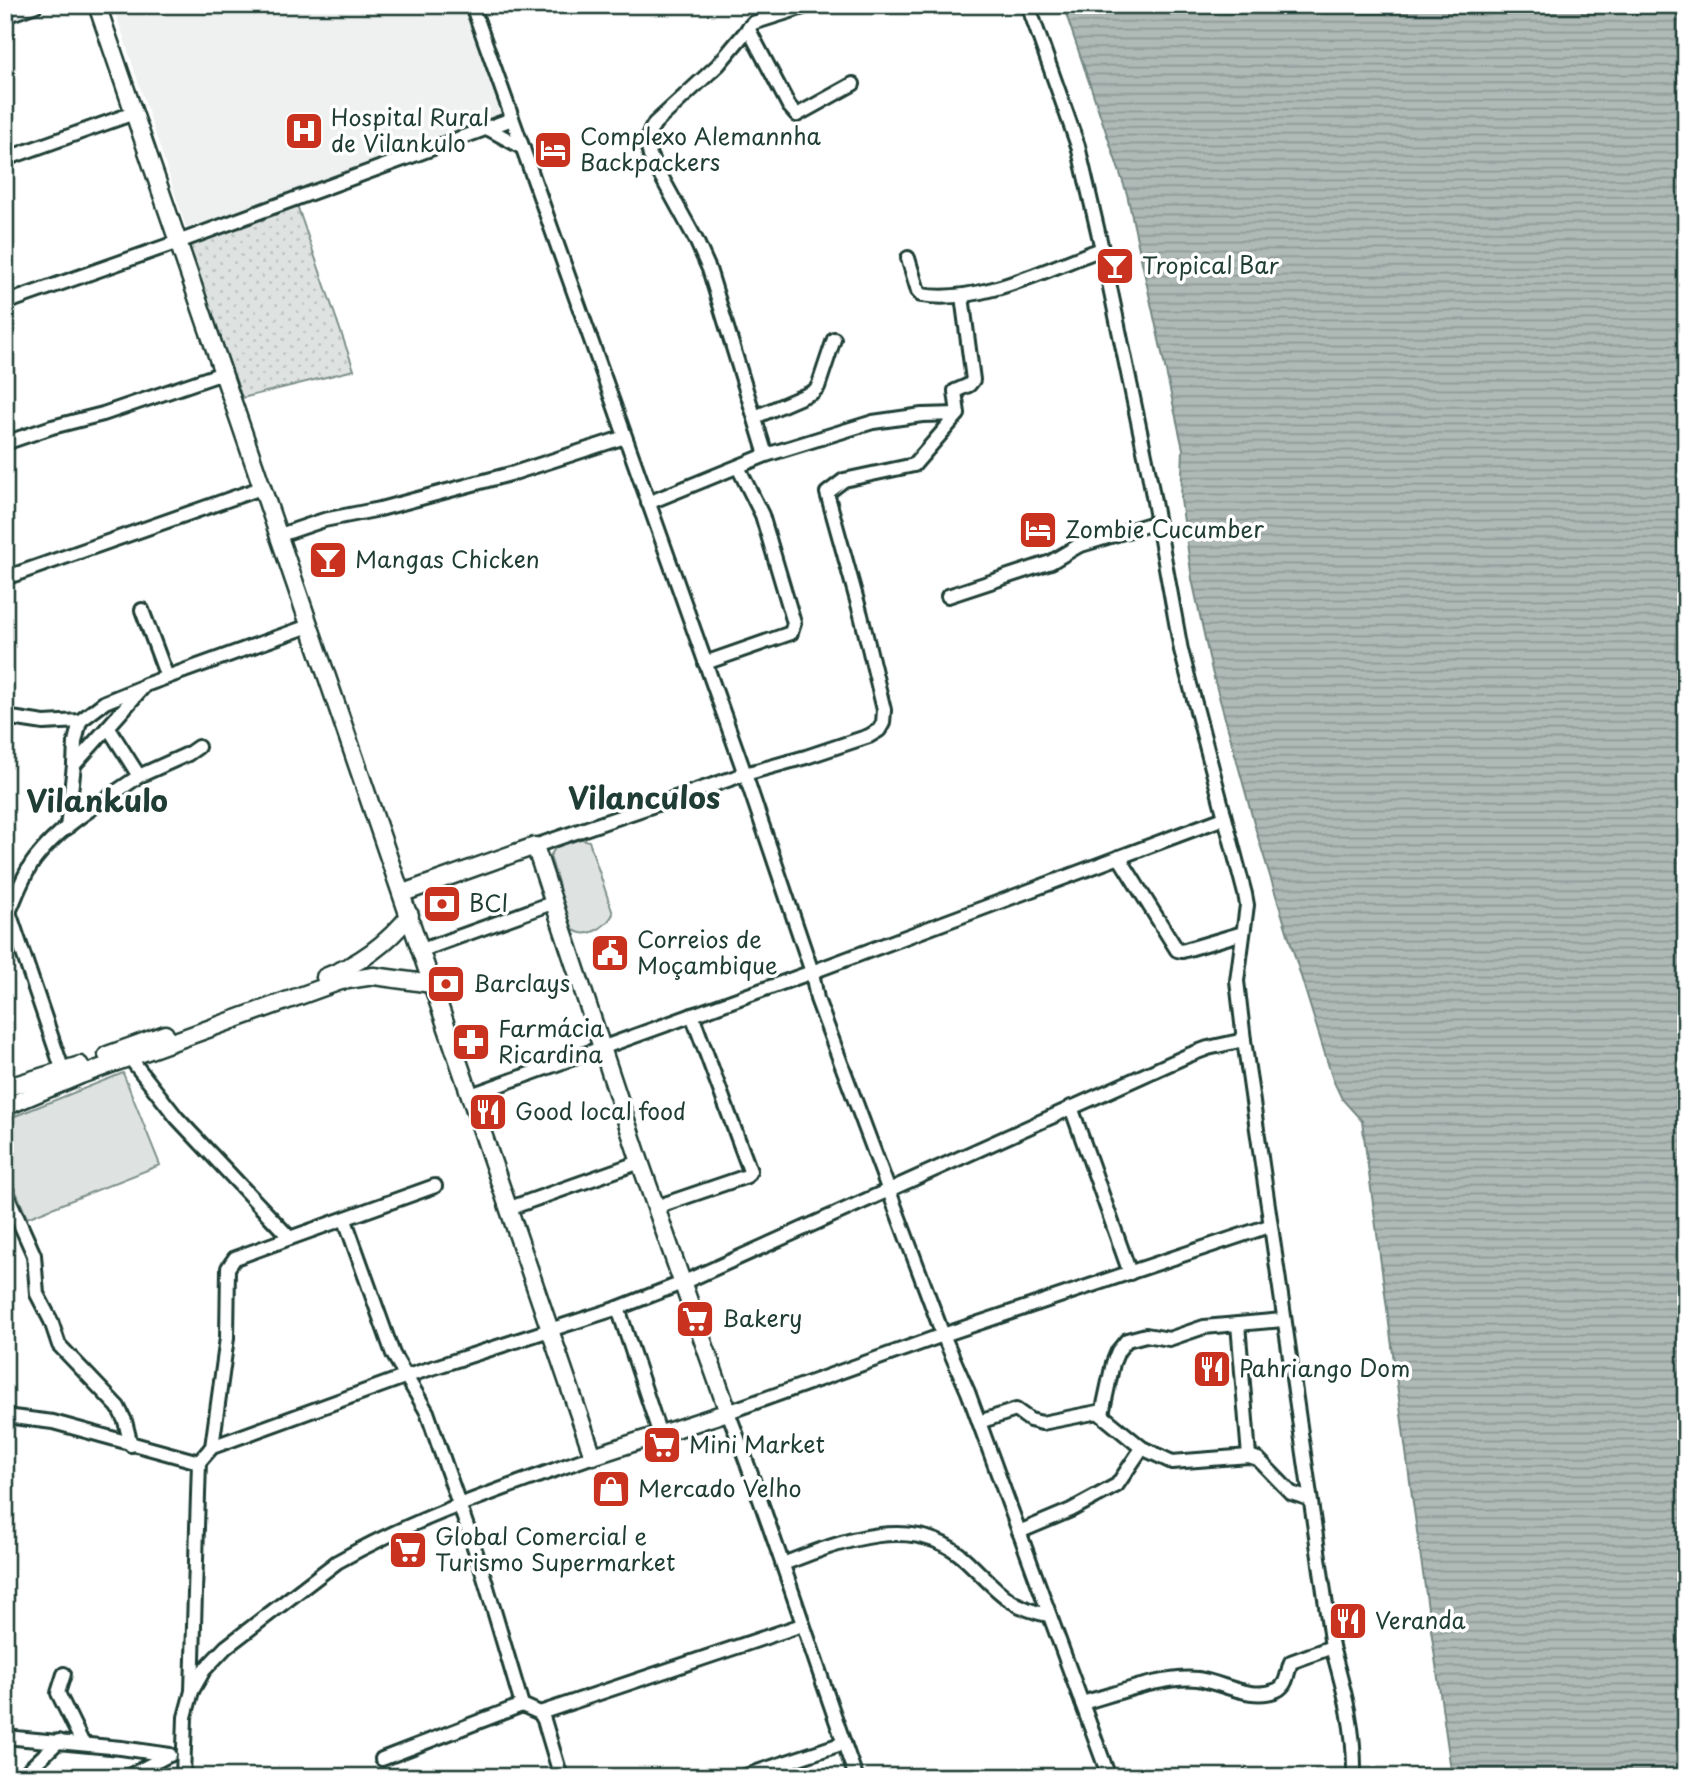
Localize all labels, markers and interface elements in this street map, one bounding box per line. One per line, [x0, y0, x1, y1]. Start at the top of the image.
place label: Hospital Rural de Vilankulo [331, 99, 489, 160]
hospital icon: Hospital Rural de Vilankulo [283, 110, 325, 152]
place label: Complexo Alemannha Backpackers [580, 118, 821, 179]
hotel icon: Complexo Alemannha Backpackers [532, 129, 574, 171]
bar icon: Tropical Bar [1094, 245, 1136, 287]
place label: Tropical Bar [1142, 247, 1280, 282]
hotel icon: Zombie Cucumber [1017, 509, 1059, 551]
place label: Zombie Cucumber [1065, 511, 1264, 546]
bar icon: Mangas Chicken [307, 539, 349, 581]
place label: Mangas Chicken [355, 541, 540, 576]
district label: Vilanculos [568, 774, 720, 819]
district label: Vilankulo [26, 777, 168, 822]
bank icon: BCI [421, 883, 463, 925]
place label: BCI [469, 885, 509, 920]
place label: Correios de Moçambique [637, 921, 777, 982]
public building icon: Correios de Moçambique [589, 932, 631, 974]
bank icon: Barclays [425, 963, 467, 1005]
place label: Barclays [473, 965, 570, 1000]
place label: Farmácia Ricardina [498, 1010, 604, 1071]
pharmacy icon: Farmácia Ricardina [450, 1021, 492, 1063]
restaurant icon: Good local food [467, 1091, 509, 1133]
place label: Good local food [515, 1093, 686, 1128]
supermarket icon: Bakery [674, 1298, 716, 1340]
place label: Bakery [722, 1300, 802, 1335]
restaurant icon: Pahriango Dom [1191, 1348, 1233, 1390]
place label: Pahriango Dom [1239, 1350, 1410, 1385]
supermarket icon: Mini Market [641, 1424, 683, 1466]
place label: Mini Market [689, 1426, 825, 1461]
shop icon: Mercado Velho [590, 1468, 632, 1510]
place label: Mercado Velho [638, 1470, 802, 1505]
place label: Global Comercial e Turismo Supermarket [435, 1518, 675, 1579]
supermarket icon: Global Comercial e Turismo Supermarket [387, 1529, 429, 1571]
restaurant icon: Veranda [1327, 1600, 1369, 1642]
place label: Veranda [1375, 1602, 1466, 1637]

